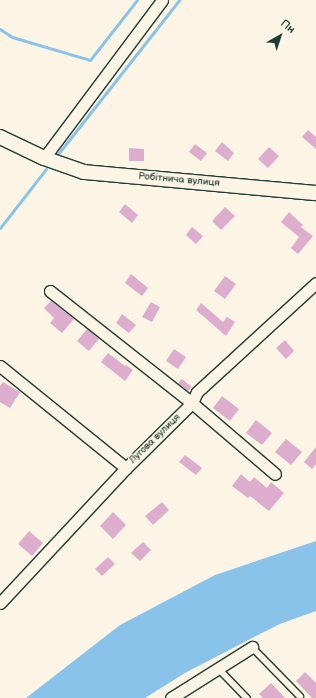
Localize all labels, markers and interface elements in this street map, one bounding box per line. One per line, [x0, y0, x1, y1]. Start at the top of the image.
north arrow [260, 16, 300, 56]
text: Пн [278, 17, 298, 36]
street label: Робітнича вулиця [138, 170, 220, 190]
street label: Лугова вулиця [127, 412, 183, 466]

